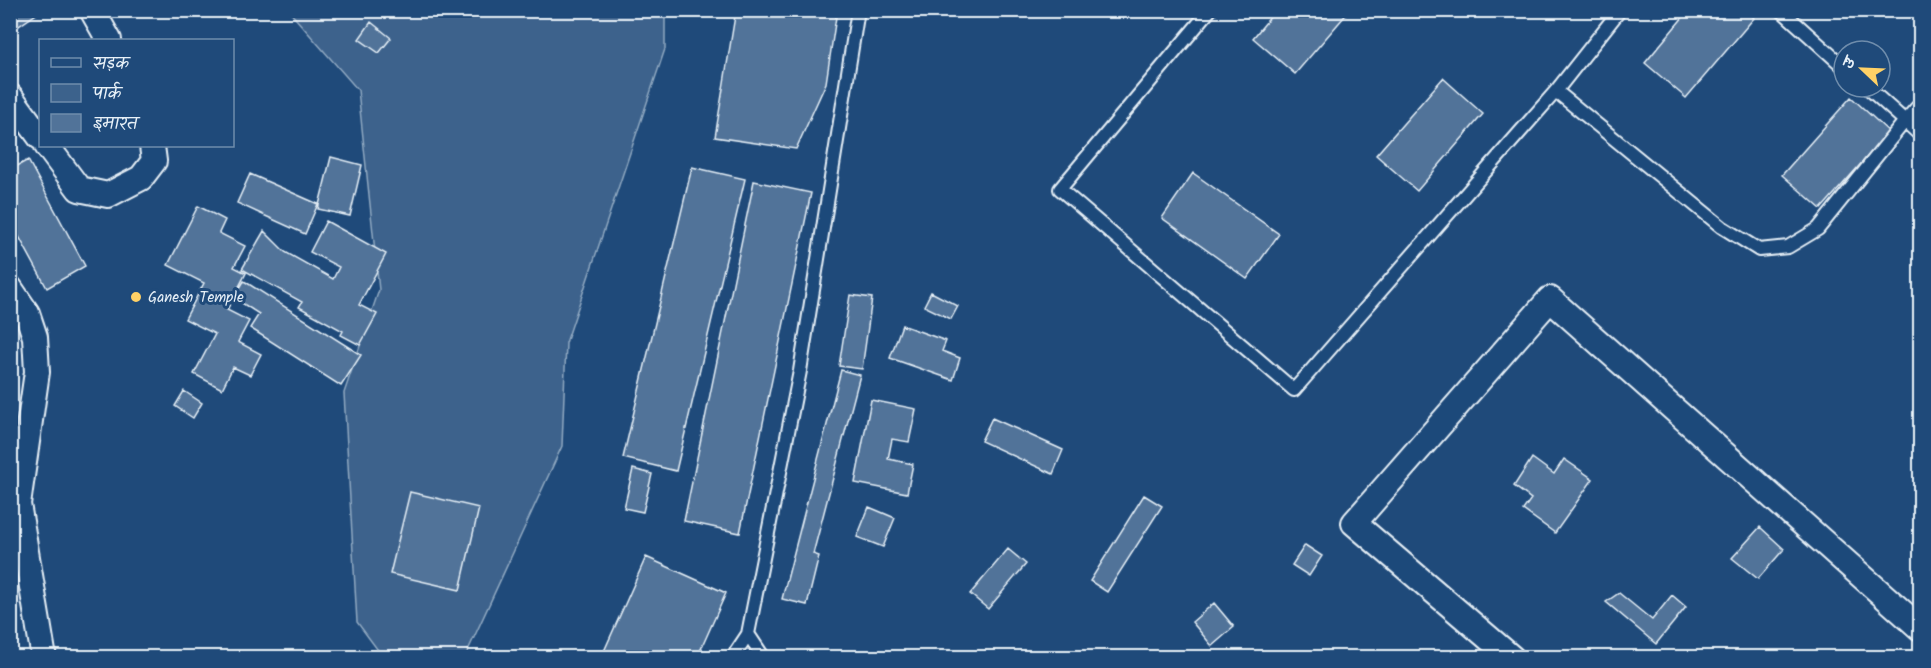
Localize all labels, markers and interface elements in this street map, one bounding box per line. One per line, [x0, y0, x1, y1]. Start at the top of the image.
legend [39, 39, 234, 147]
north arrow [1832, 39, 1892, 99]
text: सड़क [93, 50, 131, 79]
text: उ [1836, 51, 1864, 73]
text: पार्क [92, 80, 124, 109]
text: इमारत [93, 110, 141, 139]
place label: Ganesh Temple [148, 286, 244, 310]
marker: Ganesh Temple [129, 290, 143, 304]

